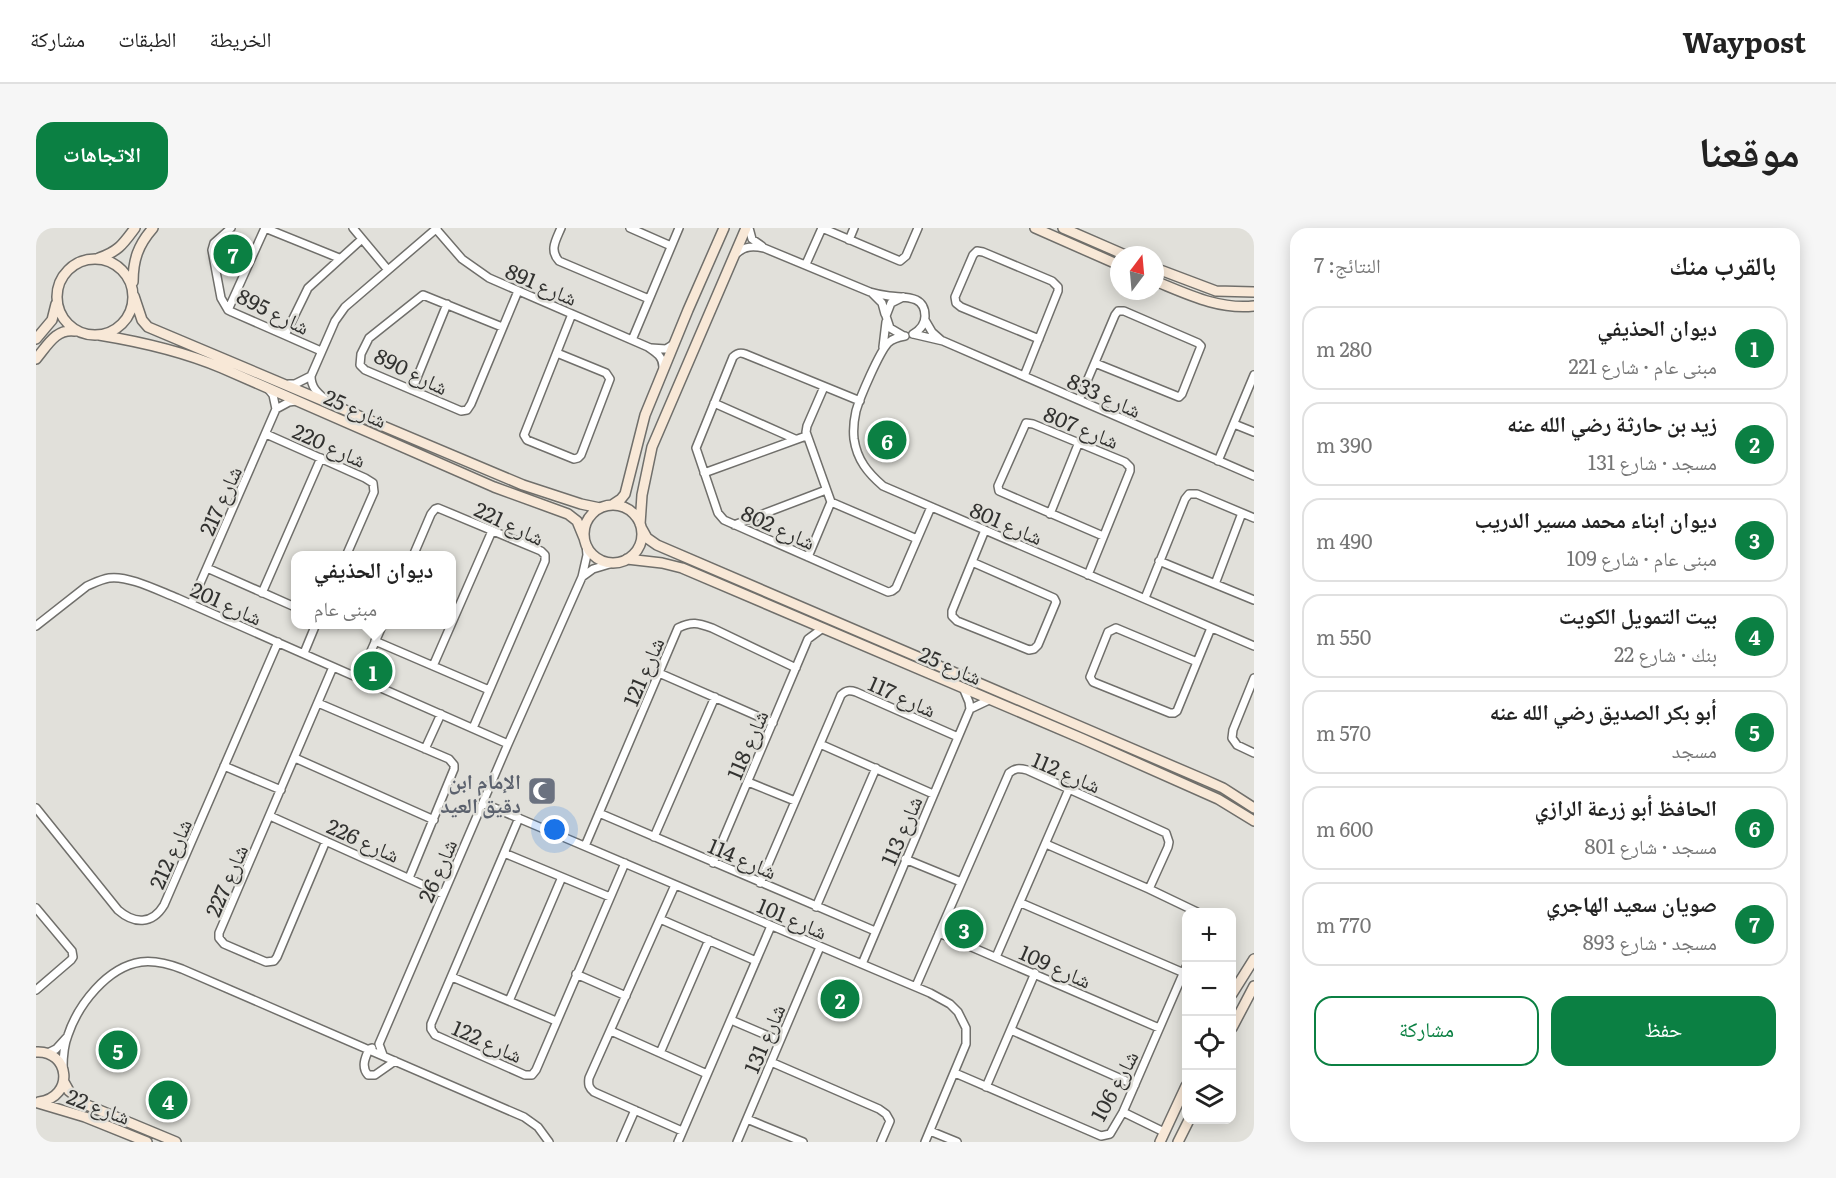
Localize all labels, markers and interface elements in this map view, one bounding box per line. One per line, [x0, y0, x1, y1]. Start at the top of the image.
text: Waypost [1682, 20, 1806, 62]
text: مشاركة [30, 22, 85, 53]
text: الطبقات [118, 22, 177, 53]
text: الخريطة [210, 22, 271, 53]
text: موقعنا [1699, 118, 1800, 180]
button: الاتجاهات [36, 122, 168, 190]
pin: 7 [214, 231, 252, 276]
text: بالقرب منك [1669, 244, 1776, 283]
north arrow [1110, 246, 1164, 300]
text: النتائج: 7 [1314, 249, 1381, 279]
street label: شارع 891 [501, 254, 583, 312]
street label: شارع 895 [232, 279, 316, 341]
text: ديوان الحذيفي [1597, 310, 1717, 343]
text: 280 m [1316, 333, 1372, 363]
text: 1 [1750, 333, 1759, 363]
street label: شارع 890 [370, 339, 454, 401]
text: مبنى عام · شارع 221 [1568, 350, 1717, 380]
street label: شارع 833 [1063, 364, 1147, 424]
street label: شارع 25 [320, 380, 392, 434]
street label: شارع 807 [1040, 397, 1124, 455]
text: زيد بن حارثة رضي الله عنه [1507, 406, 1717, 439]
street label: شارع 220 [288, 414, 372, 474]
pin: 6 [868, 418, 906, 462]
text: 390 m [1316, 429, 1372, 459]
text: 2 [1749, 429, 1760, 459]
text: مسجد · شارع 131 [1588, 446, 1717, 476]
street label: شارع 217 [190, 460, 248, 540]
street label: شارع 221 [470, 492, 550, 552]
street label: شارع 801 [966, 493, 1048, 551]
street label: شارع 802 [737, 496, 821, 556]
text: ديوان ابناء محمد مسير الدريب [1475, 502, 1717, 535]
text: 490 m [1316, 525, 1372, 555]
text: 3 [1749, 525, 1760, 555]
text: مبنى عام · شارع 109 [1567, 542, 1717, 572]
popup [291, 551, 456, 629]
text: ديوان الحذيفي [314, 552, 433, 585]
street label: شارع 201 [186, 572, 268, 632]
text: مبنى عام [314, 592, 377, 622]
text: بيت التمويل الكويت [1559, 598, 1717, 631]
text: 550 m [1316, 621, 1371, 651]
text: 4 [1748, 621, 1761, 651]
street label: شارع 121 [614, 632, 670, 710]
street label: شارع 25 [915, 637, 987, 691]
text: بنك · شارع 22 [1614, 638, 1717, 668]
pin: 1 [354, 648, 392, 694]
street label: شارع 117 [864, 666, 942, 724]
text: أبو بكر الصديق رضي الله عنه [1490, 694, 1717, 727]
street label: شارع 118 [718, 704, 774, 784]
text: 570 m [1316, 717, 1371, 747]
text: 5 [1749, 717, 1760, 747]
text: مسجد [1672, 734, 1717, 764]
street label: شارع 112 [1028, 743, 1106, 799]
place label: الإمام ابن دقيق العيد [440, 764, 521, 819]
mosque icon: الإمام ابن دقيق العيد [526, 775, 558, 807]
text: الحافظ أبو زرعة الرازي [1535, 790, 1717, 823]
street label: شارع 113 [872, 791, 928, 869]
street label: شارع 226 [323, 809, 405, 869]
street label: شارع 212 [140, 813, 198, 893]
text: 600 m [1316, 813, 1373, 843]
text: 6 [1749, 813, 1760, 843]
your location [540, 815, 569, 844]
street label: شارع 114 [704, 829, 782, 885]
text: مسجد · شارع 801 [1584, 830, 1717, 860]
street label: شارع 26 [409, 834, 463, 906]
street label: شارع 227 [196, 839, 254, 921]
text: صويان سعيد الهاجري [1546, 886, 1717, 919]
street label: شارع 101 [753, 888, 833, 946]
pin: 3 [944, 906, 984, 952]
map controls [1182, 908, 1236, 1124]
button: + [1182, 908, 1236, 962]
text: 770 m [1316, 909, 1371, 939]
text: 7 [1749, 909, 1760, 939]
text: مسجد · شارع 893 [1583, 926, 1717, 956]
street label: شارع 109 [1015, 935, 1097, 995]
button: − [1182, 962, 1236, 1016]
pin: 2 [820, 976, 860, 1022]
button: مشاركة [1314, 996, 1539, 1066]
button: حفظ [1551, 996, 1776, 1066]
street label: شارع 131 [735, 999, 791, 1077]
street label: شارع 122 [448, 1011, 528, 1069]
button: locate [1182, 1016, 1236, 1070]
pin: 5 [98, 1028, 137, 1072]
street label: شارع 106 [1081, 1044, 1145, 1126]
button: layers [1182, 1070, 1236, 1124]
pin: 4 [148, 1078, 188, 1122]
street label: شارع 22 [63, 1079, 135, 1131]

